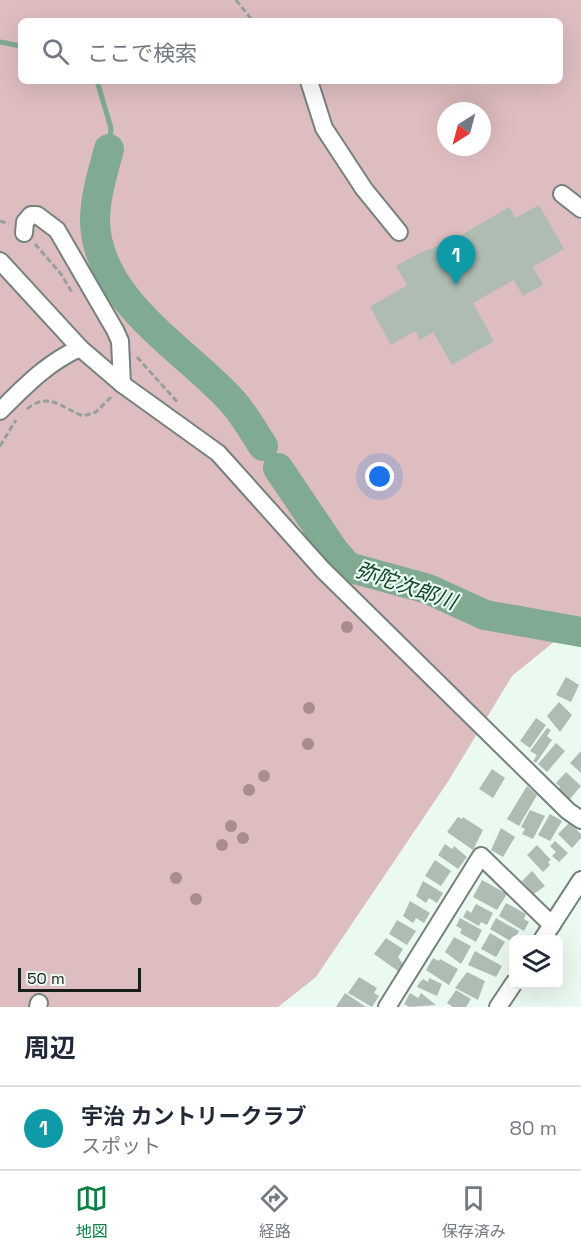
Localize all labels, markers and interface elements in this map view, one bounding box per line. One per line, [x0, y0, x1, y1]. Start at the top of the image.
search box [18, 18, 563, 84]
icon: search [39, 35, 72, 68]
text: ここで検索 [87, 39, 197, 67]
north arrow [437, 102, 491, 156]
pin: 1 [436, 236, 476, 285]
your location [365, 462, 394, 491]
water label: 弥陀次郎川 [352, 556, 462, 616]
map controls [509, 935, 563, 989]
button: layers [509, 935, 563, 989]
scale bar [18, 965, 141, 992]
text: 50 m [27, 968, 65, 989]
text: 周辺 [24, 1031, 76, 1065]
text: 宇治 カントリークラブ [81, 1102, 307, 1130]
text: 1 [39, 1115, 48, 1141]
text: 80 m [509, 1115, 557, 1141]
text: スポット [81, 1133, 161, 1159]
tab: 地図 [75, 1182, 108, 1242]
tab: 経路 [258, 1182, 291, 1242]
tab: 保存済み [442, 1182, 506, 1242]

